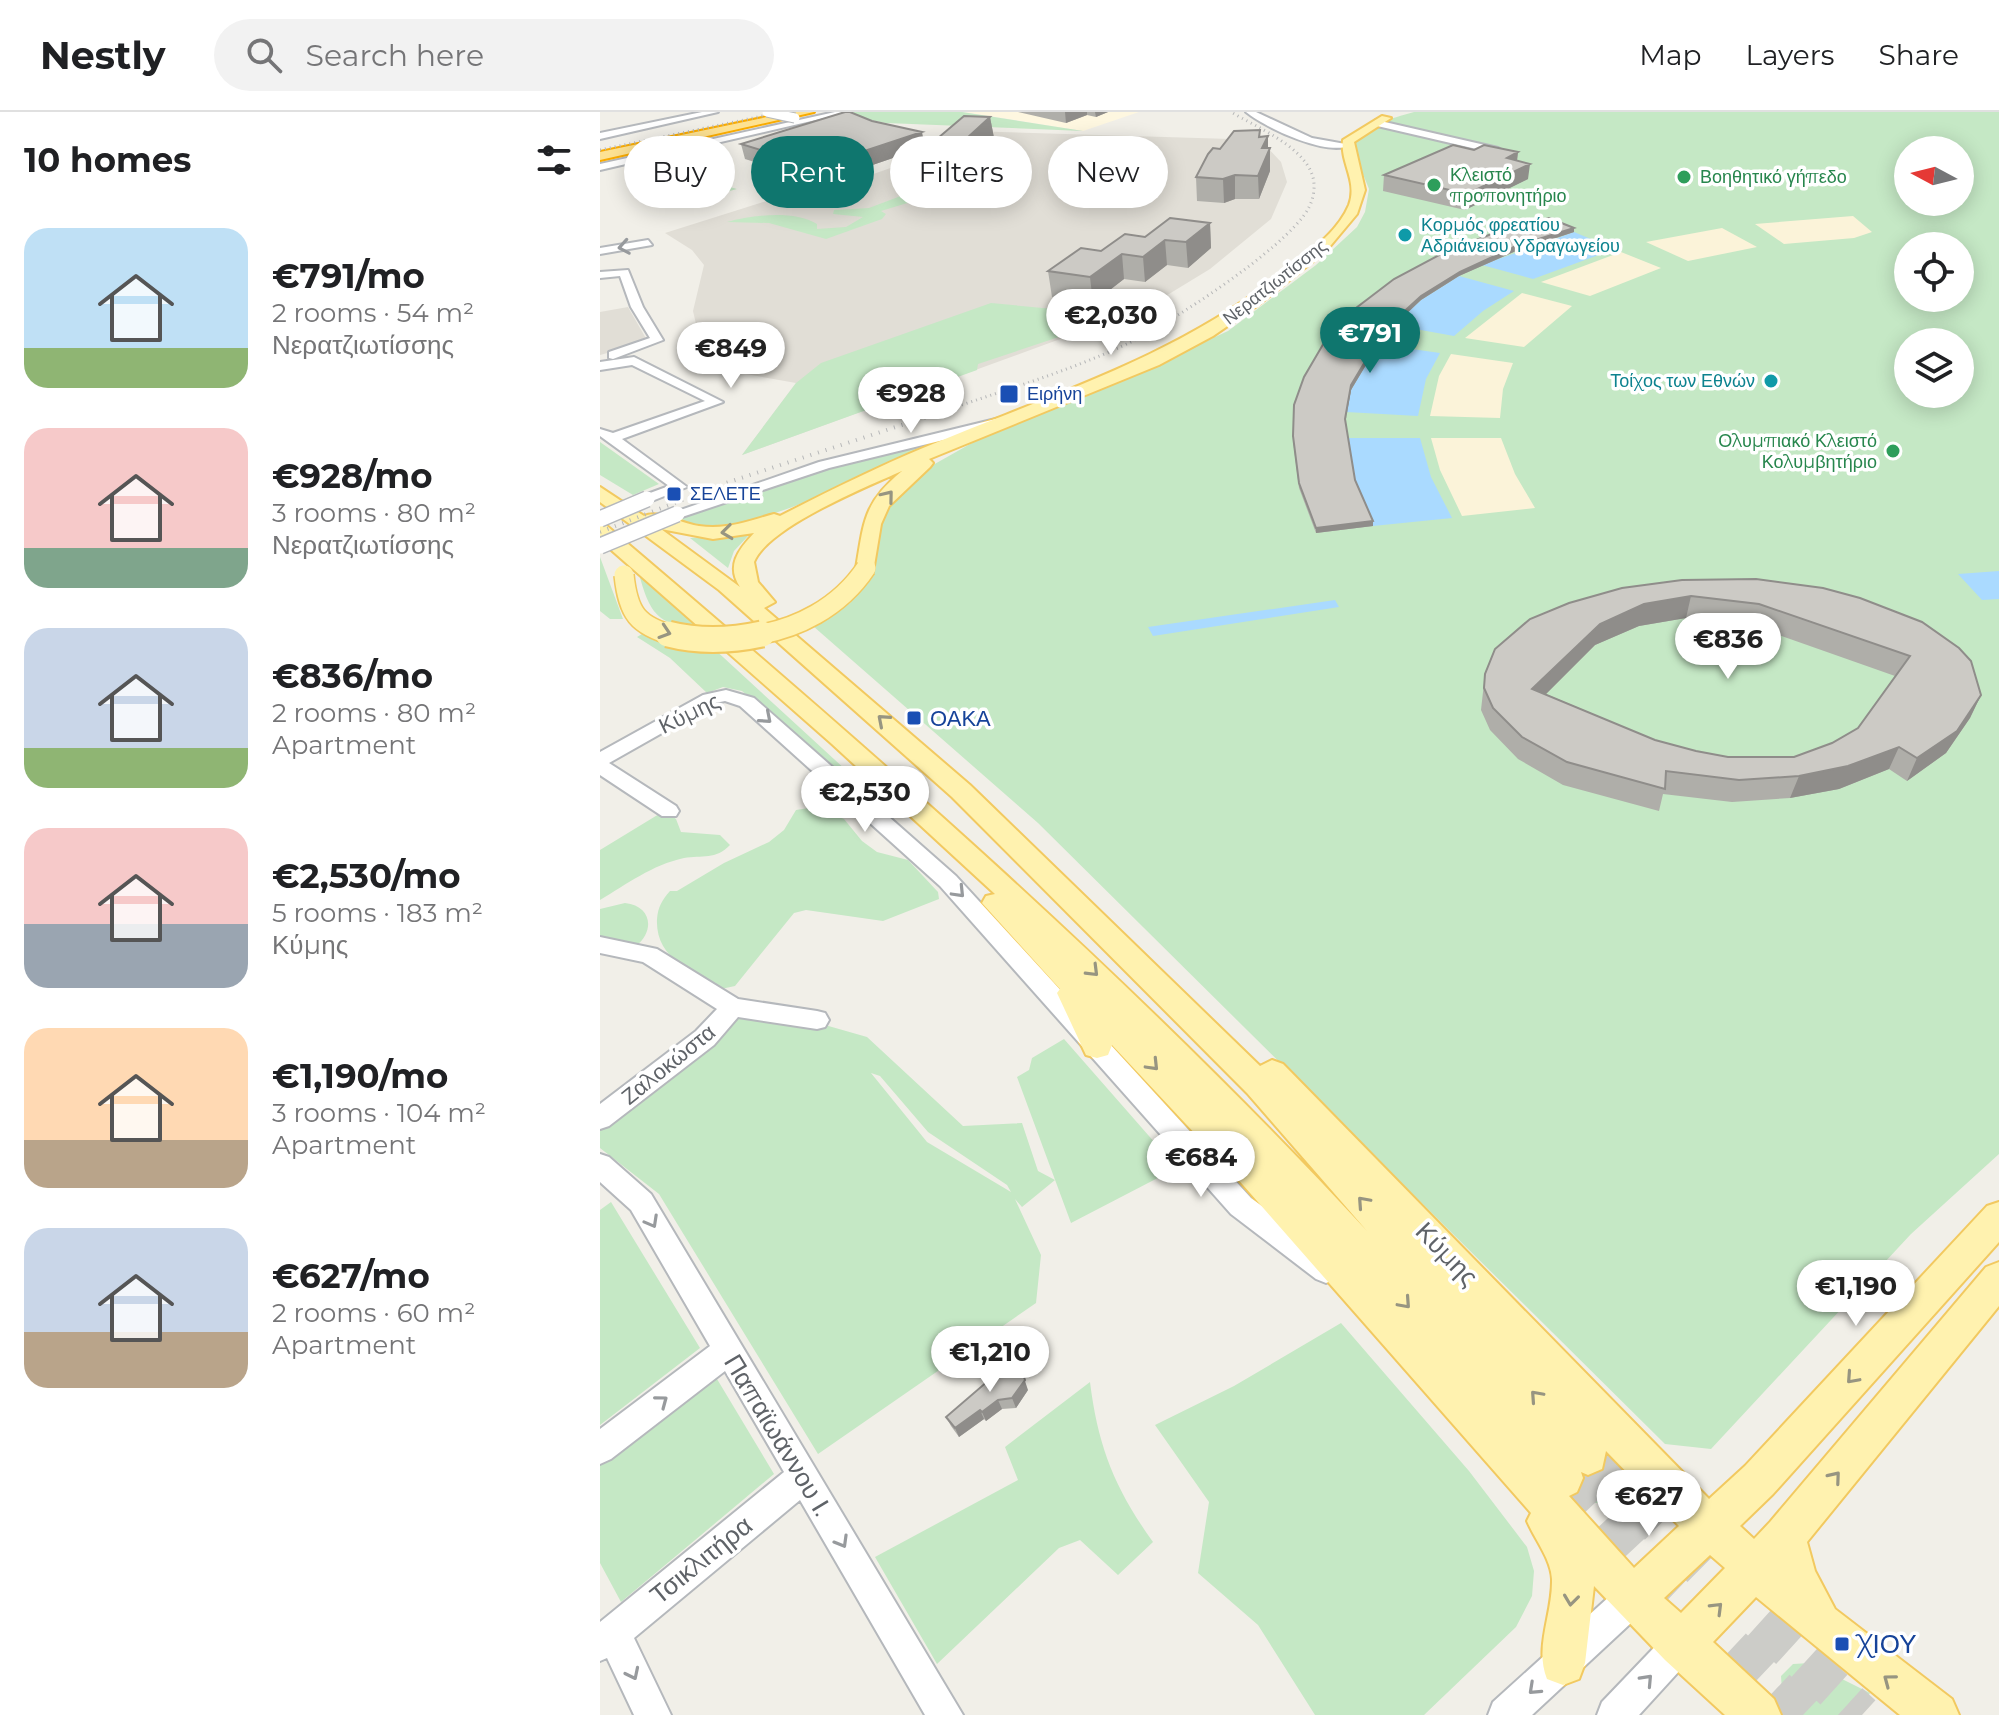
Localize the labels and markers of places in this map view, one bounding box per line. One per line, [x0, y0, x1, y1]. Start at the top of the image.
place label: Κλειστό προπονητήριο [1449, 164, 1567, 207]
place label: Βοηθητικό γήπεδο [1700, 166, 1847, 188]
marker: Βοηθητικό γήπεδο [1675, 168, 1693, 186]
marker: Κλειστό προπονητήριο [1425, 176, 1443, 194]
place label: Κορμός φρεατίου Αδριάνειου Υδραγωγείου [1421, 214, 1620, 257]
marker: Κορμός φρεατίου Αδριάνειου Υδραγωγείου [1396, 226, 1414, 244]
pin: €2,030 [1046, 289, 1176, 357]
pin: €791 [1323, 307, 1417, 375]
pin: €849 [684, 322, 778, 390]
pin: €928 [864, 367, 958, 435]
place label: Τοίχος των Εθνών [1610, 370, 1755, 392]
marker: Τοίχος των Εθνών [1762, 372, 1780, 390]
marker: Ειρήνη [998, 383, 1020, 405]
place label: Ειρήνη [1027, 383, 1082, 405]
place label: Ολυμπιακό Κλειστό Κολυμβητήριο [1718, 430, 1877, 473]
marker: Ολυμπιακό Κλειστό Κολυμβητήριο [1884, 442, 1902, 460]
place label: ΣΕΛΕΤΕ [690, 483, 761, 505]
marker: ΣΕΛΕΤΕ [665, 485, 683, 503]
pin: €836 [1681, 613, 1775, 681]
place label: ΟΑΚΑ [930, 705, 991, 732]
marker: ΟΑΚΑ [905, 709, 923, 727]
pin: €2,530 [800, 766, 930, 834]
pin: €684 [1154, 1131, 1248, 1199]
pin: €1,190 [1791, 1260, 1921, 1328]
pin: €1,210 [925, 1326, 1055, 1394]
pin: €627 [1602, 1470, 1696, 1538]
place label: ΧΙΟΥ [1855, 1628, 1917, 1660]
marker: ΧΙΟΥ [1833, 1635, 1851, 1653]

